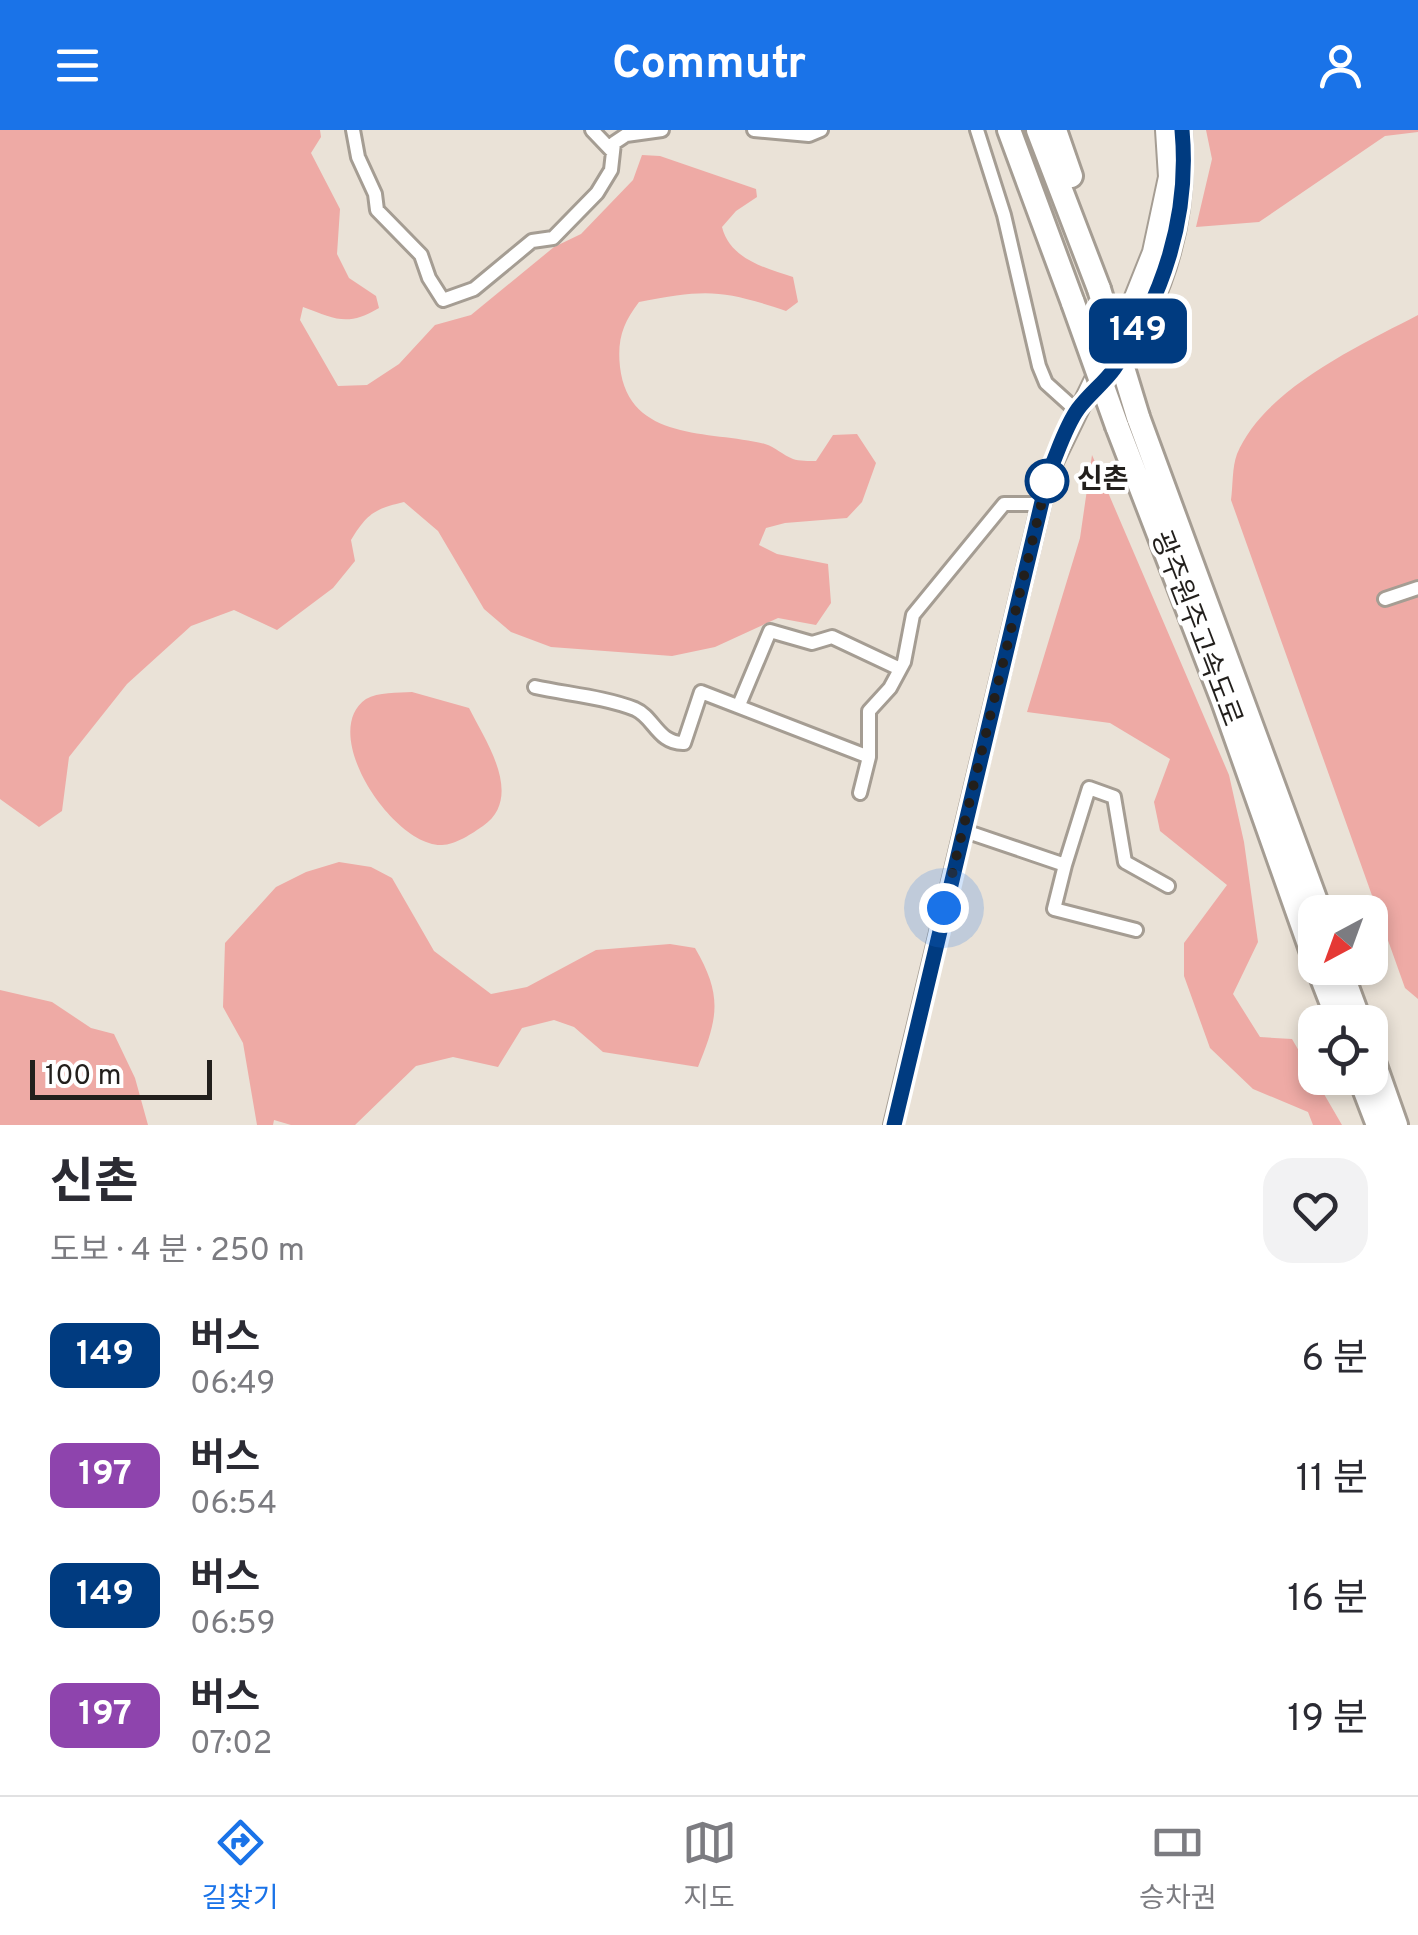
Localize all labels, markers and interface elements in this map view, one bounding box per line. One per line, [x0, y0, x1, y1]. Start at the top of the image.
text: Commutr [612, 37, 806, 94]
icon: menu [50, 38, 105, 93]
icon: person [1313, 38, 1368, 93]
line badge: 149 [1080, 298, 1196, 364]
text: 149 [1109, 309, 1167, 353]
marker: 신촌 [1026, 460, 1068, 502]
place label: 신촌 [1077, 463, 1129, 499]
street label: 광주원주고속도로 [1141, 526, 1249, 732]
your location [919, 883, 969, 933]
north arrow [1298, 895, 1388, 985]
map controls [1298, 895, 1388, 1095]
button: locate [1298, 1005, 1388, 1095]
scale bar [30, 1055, 212, 1100]
text: 100 m [45, 1059, 121, 1095]
text: 신촌 [50, 1155, 138, 1215]
button: heart [1263, 1158, 1368, 1263]
text: 도보 · 4 분 · 250 m [50, 1232, 305, 1272]
text: 버스 [190, 1316, 260, 1365]
text: 149 [76, 1333, 134, 1377]
text: 6 분 [1301, 1336, 1368, 1385]
text: 06:49 [190, 1365, 275, 1405]
text: 버스 [190, 1436, 260, 1485]
text: 197 [78, 1453, 132, 1497]
text: 11 분 [1296, 1456, 1368, 1505]
text: 06:54 [190, 1485, 277, 1525]
text: 버스 [190, 1556, 260, 1605]
text: 149 [76, 1573, 134, 1617]
text: 16 분 [1287, 1576, 1368, 1625]
text: 06:59 [190, 1605, 276, 1645]
text: 버스 [190, 1676, 260, 1725]
text: 197 [78, 1693, 132, 1737]
text: 19 분 [1287, 1696, 1368, 1745]
text: 07:02 [190, 1725, 272, 1765]
tab: 길찾기 [201, 1815, 279, 1918]
tab: 지도 [682, 1815, 737, 1918]
tab: 승차권 [1139, 1815, 1217, 1918]

